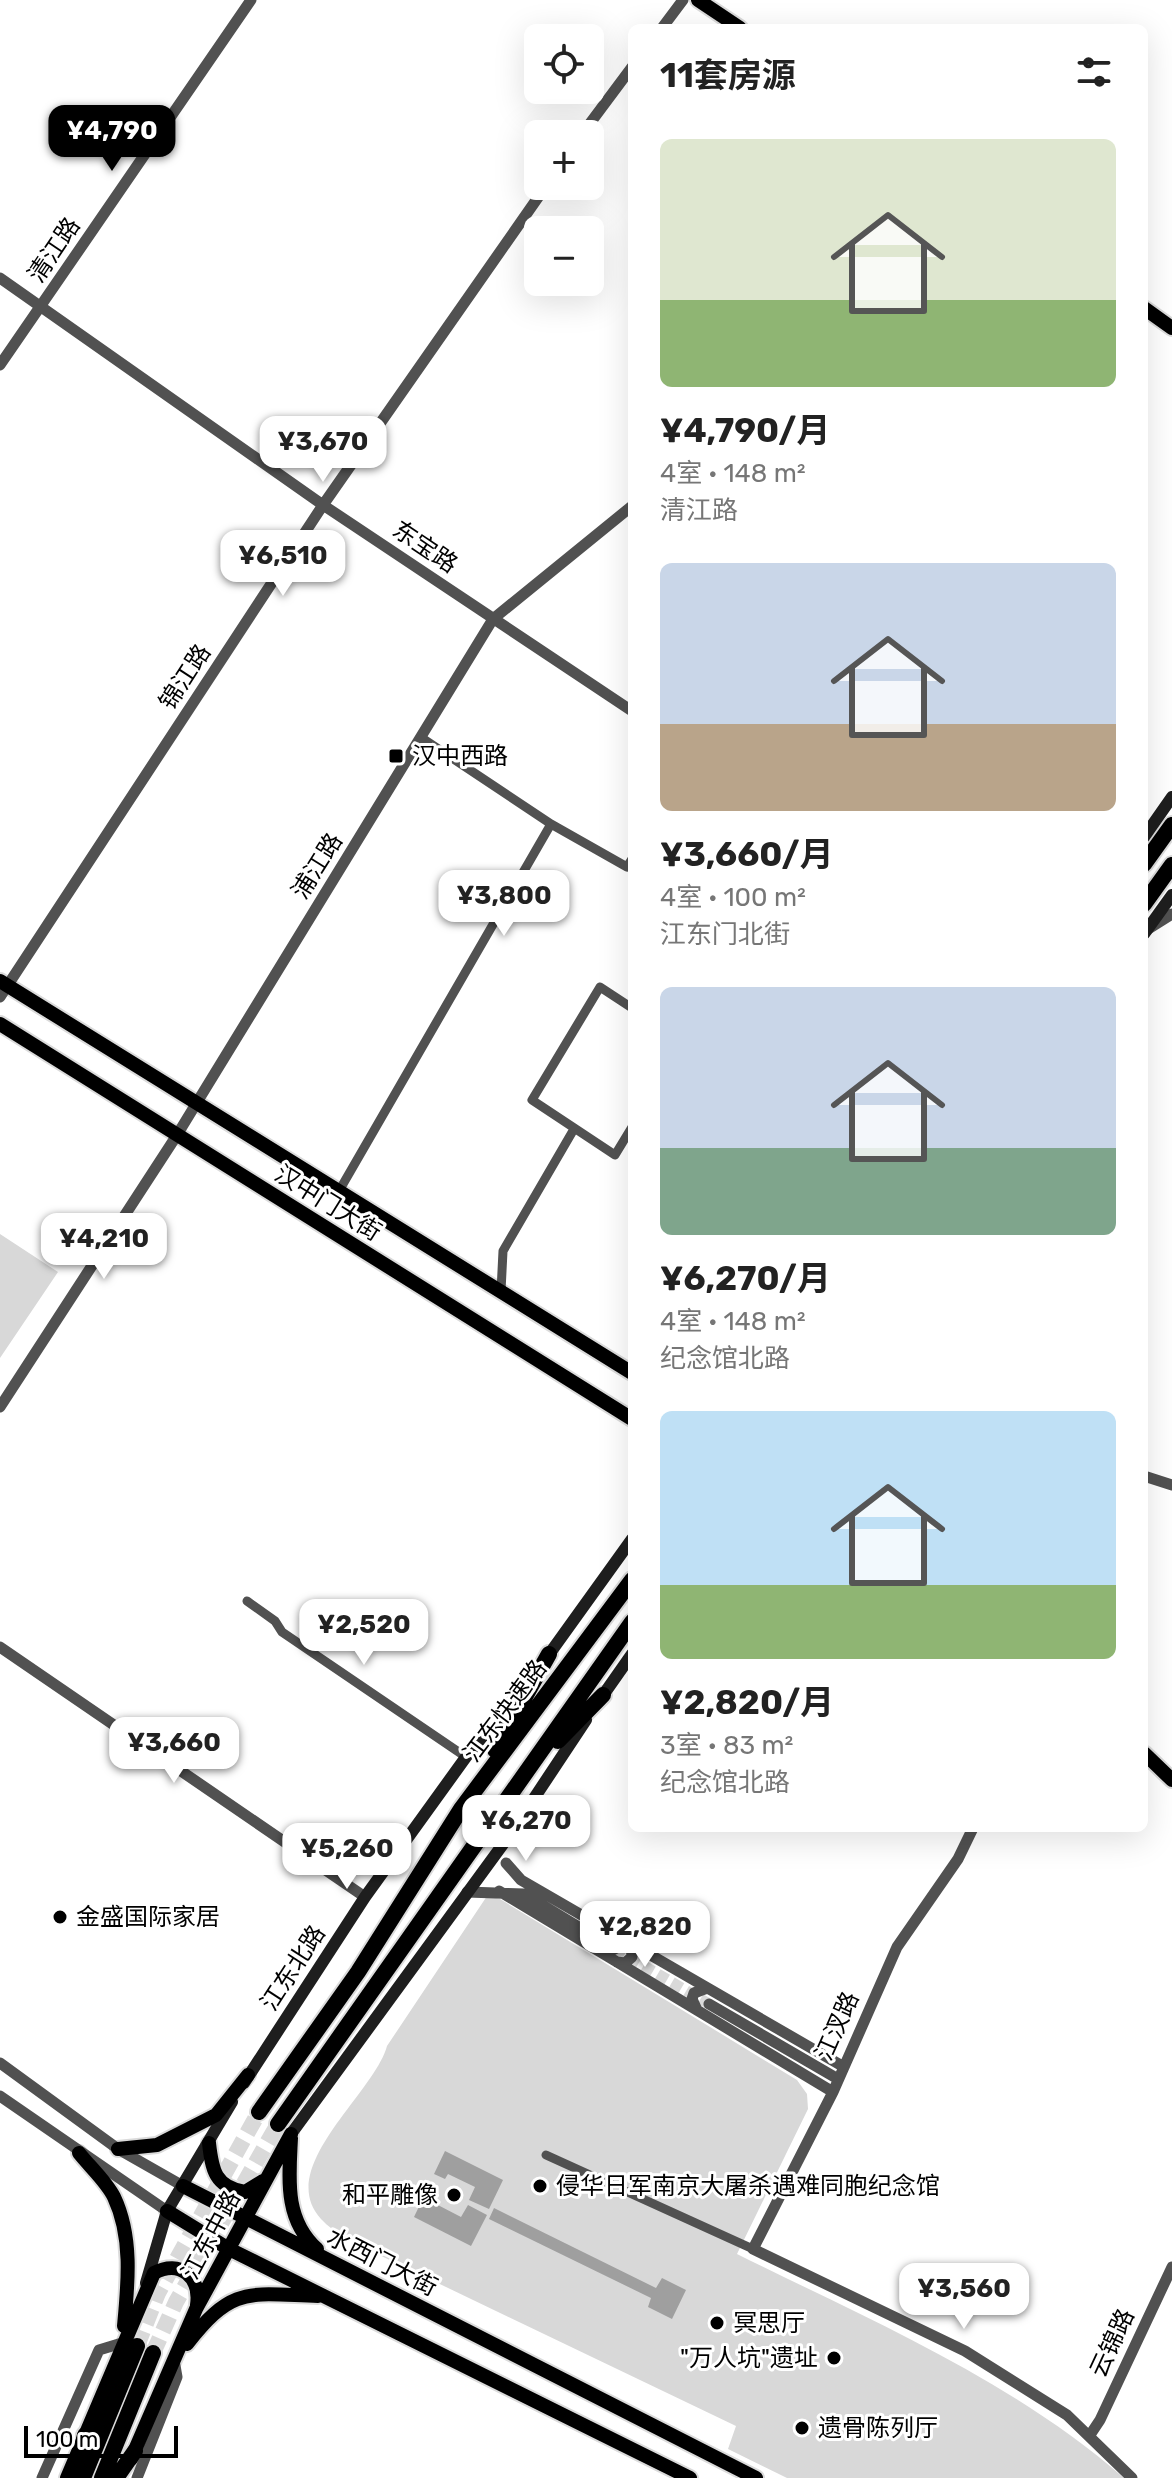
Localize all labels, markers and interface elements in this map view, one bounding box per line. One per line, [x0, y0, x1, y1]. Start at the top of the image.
map controls [524, 24, 604, 296]
button: locate [524, 24, 604, 104]
icon: filters [1072, 50, 1116, 94]
text: 11套房源 [660, 55, 796, 96]
pin: ¥4,790 [47, 105, 177, 173]
text: ¥4,790 [66, 115, 158, 146]
button: + [524, 120, 604, 200]
icon: home [816, 191, 960, 335]
street label: 清江路 [22, 212, 86, 288]
button: − [524, 216, 604, 296]
text: ¥4,790/月 [660, 410, 831, 451]
pin: ¥3,670 [258, 416, 388, 484]
text: ¥3,670 [278, 426, 368, 457]
text: 4室 · 148 m² [660, 458, 806, 489]
text: 清江路 [660, 495, 738, 526]
street label: 东宝路 [387, 515, 463, 579]
pin: ¥6,510 [218, 530, 348, 598]
text: ¥6,510 [238, 540, 328, 571]
icon: home [816, 615, 960, 759]
street label: 锦江路 [154, 639, 216, 715]
place label: 汉中西路 [412, 742, 508, 770]
marker: 汉中西路 [387, 747, 405, 765]
street label: 浦江路 [286, 828, 348, 904]
text: ¥3,660/月 [660, 834, 834, 875]
pin: ¥3,800 [439, 870, 569, 938]
text: ¥3,800 [456, 880, 552, 911]
text: 4室 · 100 m² [660, 882, 806, 913]
text: 江东门北街 [660, 919, 790, 950]
icon: home [816, 1039, 960, 1183]
street label: 汉中门大街 [270, 1159, 386, 1247]
pin: ¥4,210 [39, 1213, 169, 1281]
text: ¥4,210 [59, 1223, 149, 1254]
text: ¥6,270/月 [660, 1258, 831, 1299]
text: 4室 · 148 m² [660, 1306, 806, 1337]
text: 纪念馆北路 [660, 1343, 790, 1374]
icon: home [816, 1463, 960, 1607]
pin: ¥2,520 [299, 1599, 429, 1667]
text: ¥2,520 [317, 1609, 411, 1640]
street label: 江东快速路 [458, 1655, 552, 1767]
text: ¥2,820/月 [660, 1682, 834, 1723]
pin: ¥3,660 [109, 1717, 239, 1785]
text: ¥3,660 [127, 1727, 221, 1758]
text: 3室 · 83 m² [660, 1730, 793, 1761]
text: 纪念馆北路 [660, 1767, 790, 1798]
pin: ¥6,270 [461, 1795, 591, 1863]
text: ¥6,270 [480, 1805, 572, 1836]
pin: ¥5,260 [282, 1823, 412, 1891]
text: ¥5,260 [300, 1833, 394, 1864]
pin: ¥2,820 [580, 1901, 710, 1969]
place label: 金盛国际家居 [76, 1903, 220, 1931]
marker: 金盛国际家居 [51, 1908, 69, 1926]
text: ¥2,820 [598, 1911, 692, 1942]
street label: 江东北路 [255, 1920, 331, 2016]
street label: 江汊路 [810, 1987, 864, 2065]
place label: 侵华日军南京大屠杀遇难同胞纪念馆 [556, 2172, 940, 2200]
marker: 侵华日军南京大屠杀遇难同胞纪念馆 [531, 2177, 549, 2195]
place label: 和平雕像 [342, 2181, 438, 2209]
street label: 江东中路 [176, 2186, 246, 2284]
marker: 和平雕像 [445, 2186, 463, 2204]
street label: 水西门大街 [322, 2222, 442, 2302]
pin: ¥3,560 [899, 2263, 1029, 2331]
text: ¥3,560 [917, 2273, 1011, 2304]
street label: 云锦路 [1084, 2304, 1140, 2382]
place label: 冥思厅 [733, 2309, 805, 2337]
marker: 冥思厅 [708, 2314, 726, 2332]
place label: "万人坑"遗址 [680, 2344, 818, 2372]
marker: "万人坑"遗址 [825, 2349, 843, 2367]
place label: 遗骨陈列厅 [818, 2414, 938, 2442]
marker: 遗骨陈列厅 [793, 2419, 811, 2437]
scale bar [24, 2422, 178, 2458]
text: 100 m [36, 2426, 98, 2453]

